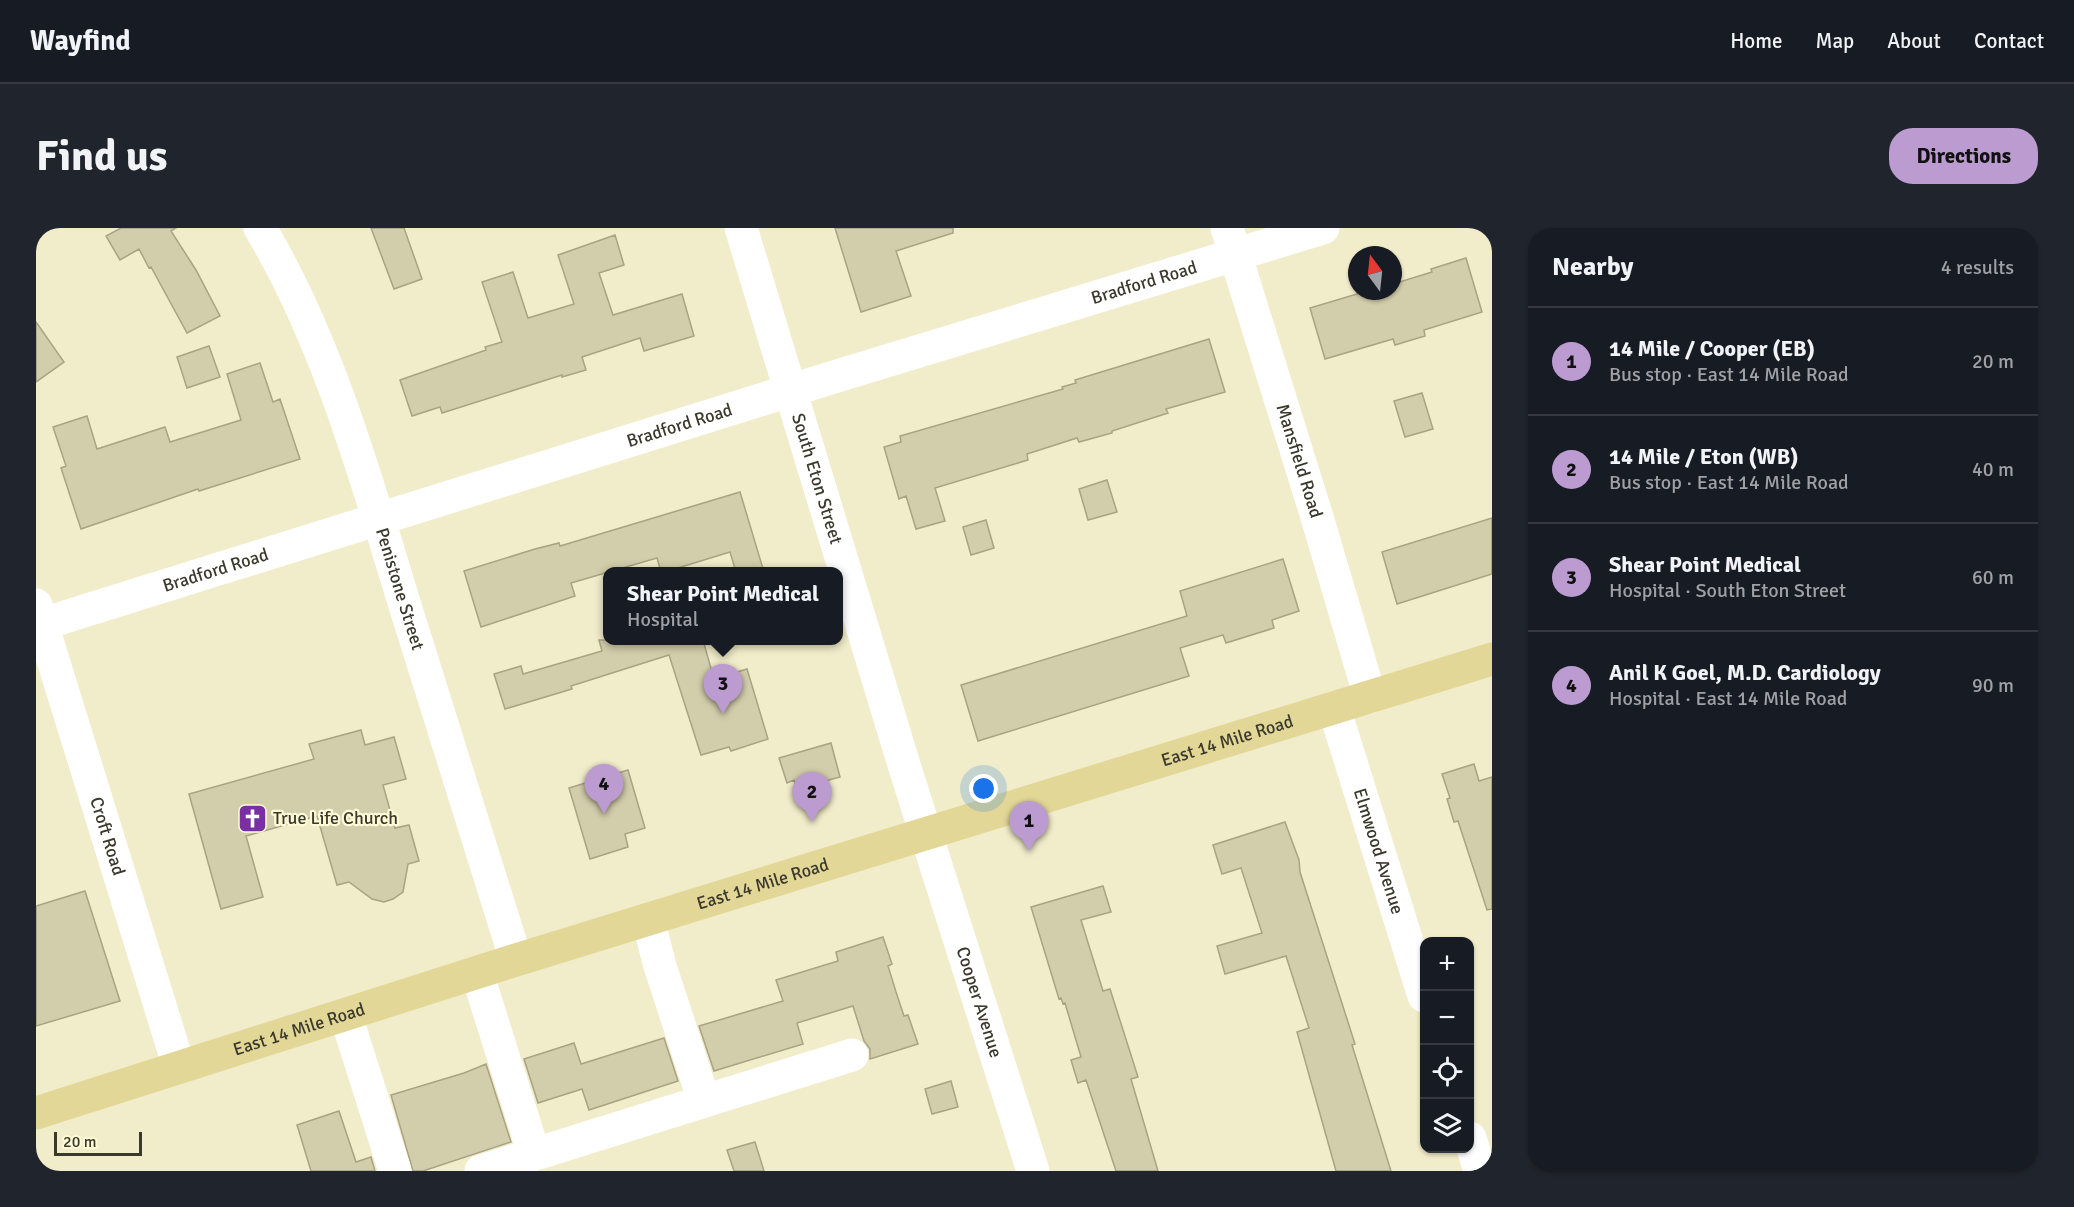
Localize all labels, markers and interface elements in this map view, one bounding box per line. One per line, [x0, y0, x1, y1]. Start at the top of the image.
text: Wayfind [30, 24, 131, 58]
text: Home [1730, 28, 1783, 54]
text: Map [1816, 28, 1854, 54]
text: About [1887, 28, 1941, 54]
text: Contact [1974, 28, 2044, 54]
button: Directions [1889, 128, 2038, 184]
text: Find us [36, 131, 167, 182]
north arrow [1348, 246, 1402, 300]
text: Nearby [1552, 251, 1633, 283]
text: 4 results [1941, 255, 2014, 280]
street label: Bradford Road [1088, 256, 1200, 309]
text: 14 Mile / Cooper (EB) [1609, 335, 1815, 362]
text: 1 [1566, 349, 1577, 374]
text: 20 m [1972, 349, 2014, 374]
text: Bus stop · East 14 Mile Road [1609, 362, 1849, 387]
street label: Bradford Road [624, 398, 735, 452]
street label: Mansfield Road [1271, 401, 1328, 521]
street label: South Eton Street [787, 411, 847, 547]
text: 14 Mile / Eton (WB) [1609, 443, 1798, 470]
text: 2 [1566, 457, 1577, 482]
text: 40 m [1972, 457, 2014, 482]
text: Bus stop · East 14 Mile Road [1609, 470, 1849, 495]
street label: Penistone Street [371, 525, 429, 653]
street label: Bradford Road [160, 543, 271, 597]
text: Shear Point Medical [1609, 551, 1801, 578]
text: 3 [1566, 565, 1577, 590]
text: 60 m [1972, 565, 2014, 590]
popup [603, 567, 843, 645]
text: Hospital · South Eton Street [1609, 578, 1846, 603]
text: Shear Point Medical [627, 580, 819, 607]
text: Hospital [627, 607, 699, 632]
text: Anil K Goel, M.D. Cardiology [1609, 659, 1881, 686]
pin: 3 [704, 664, 742, 714]
text: 4 [1566, 673, 1577, 698]
text: 90 m [1972, 673, 2014, 698]
text: Hospital · East 14 Mile Road [1609, 686, 1847, 711]
street label: East 14 Mile Road [1158, 710, 1296, 771]
pin: 4 [584, 764, 624, 814]
pin: 2 [792, 772, 832, 822]
your location [969, 774, 998, 803]
street label: Elmwood Avenue [1349, 785, 1409, 917]
street label: Croft Road [85, 794, 130, 878]
church icon: True Life Church [236, 802, 268, 834]
pin: 1 [1010, 802, 1048, 851]
place label: True Life Church [273, 807, 398, 829]
street label: East 14 Mile Road [694, 853, 831, 915]
map controls [1420, 937, 1474, 1153]
button: + [1420, 937, 1474, 991]
street label: Cooper Avenue [951, 944, 1007, 1060]
button: − [1420, 991, 1474, 1045]
street label: East 14 Mile Road [230, 998, 368, 1060]
button: locate [1420, 1045, 1474, 1099]
button: layers [1420, 1099, 1474, 1153]
scale bar [54, 1129, 142, 1156]
text: 20 m [63, 1132, 97, 1152]

